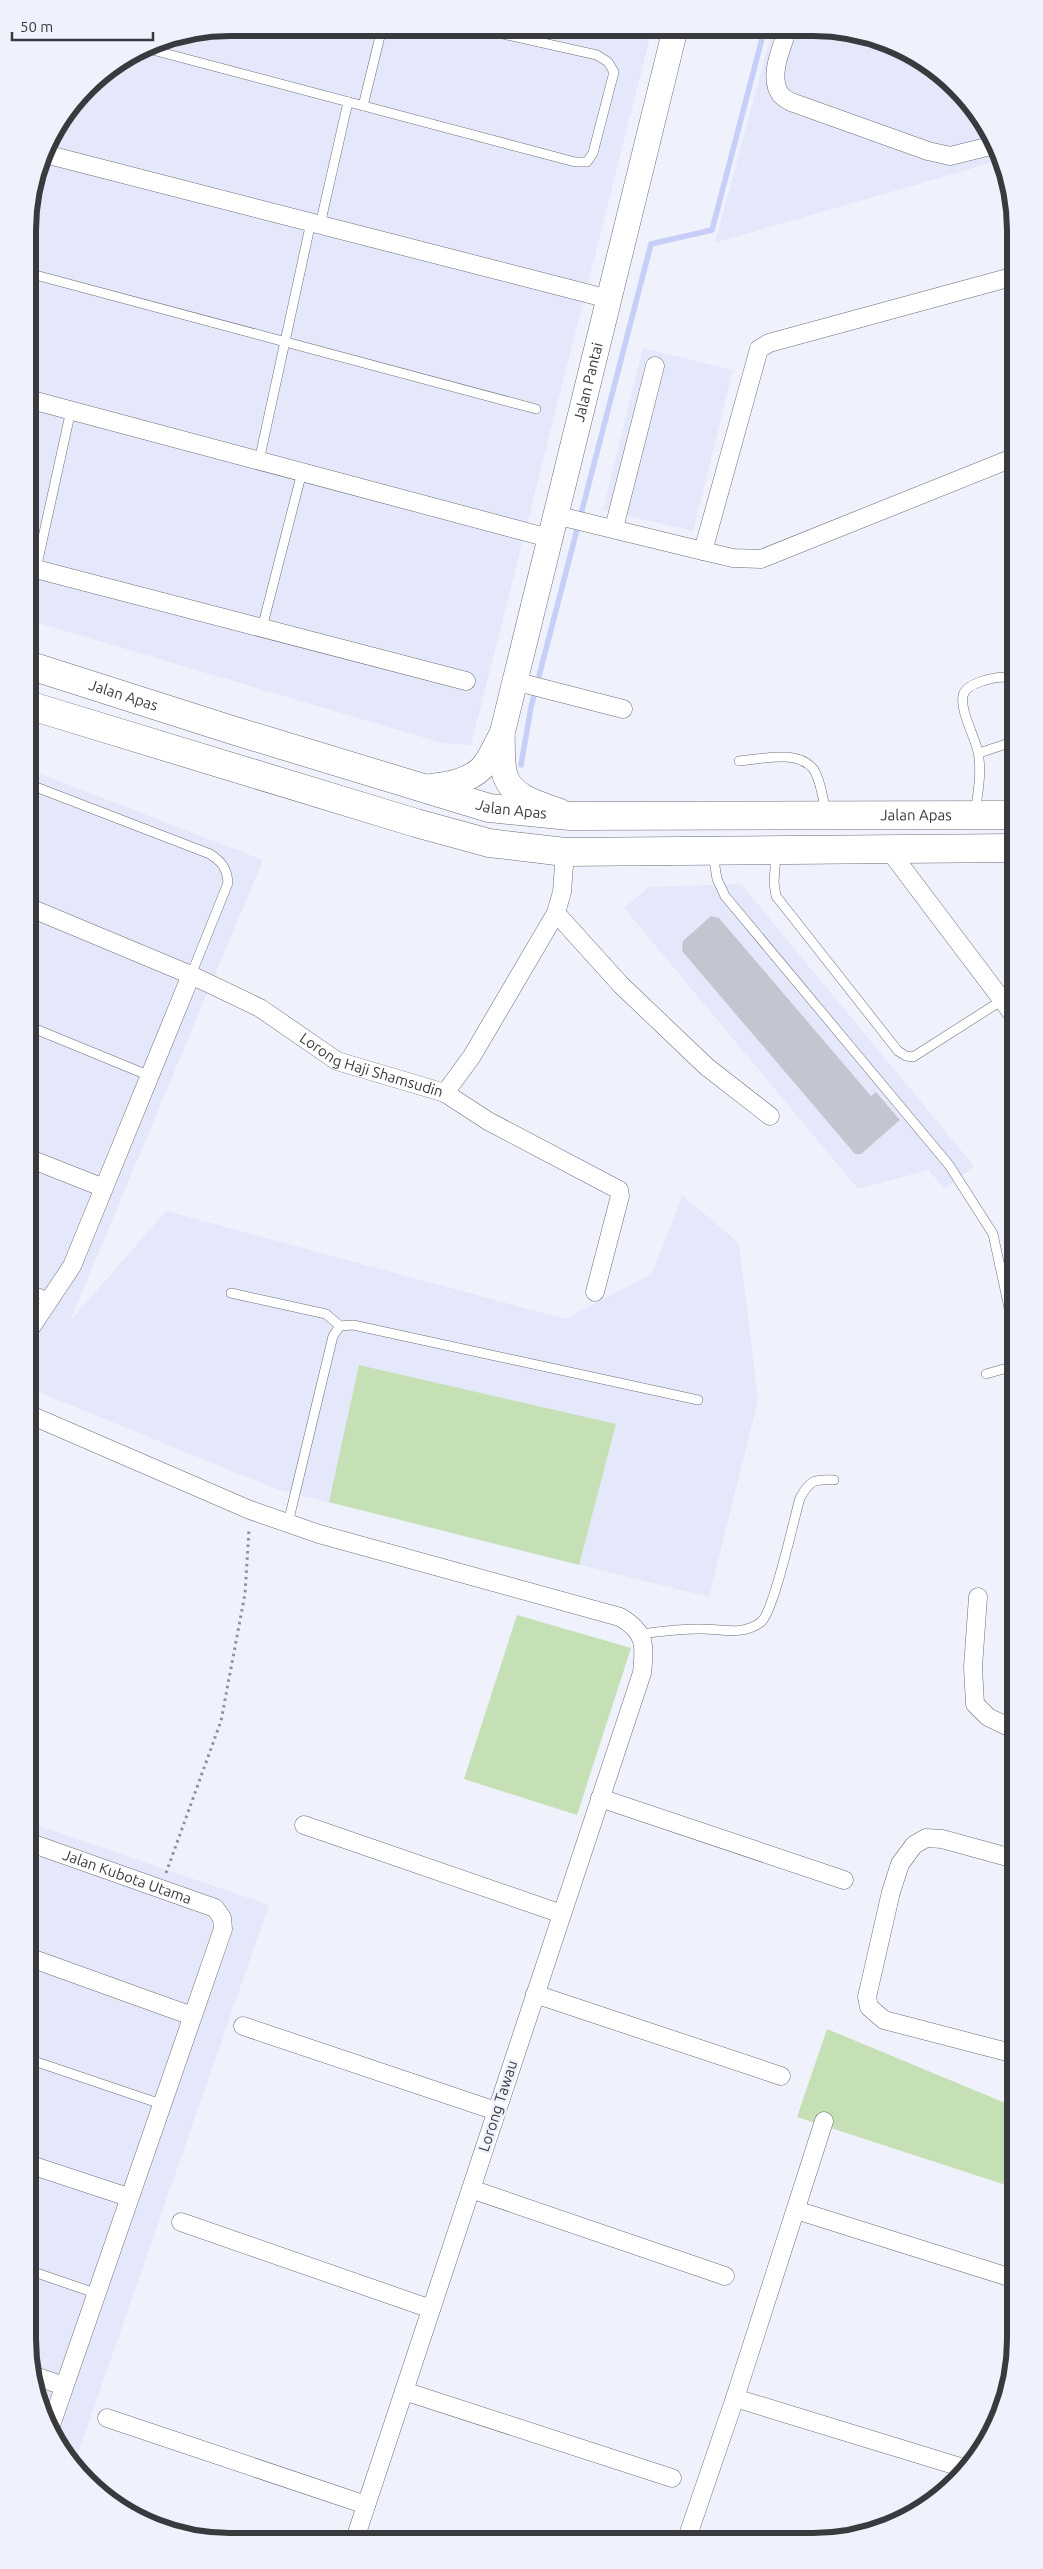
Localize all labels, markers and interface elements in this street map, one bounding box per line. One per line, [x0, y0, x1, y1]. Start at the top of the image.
scale bar [12, 10, 154, 42]
text: 50 m [20, 18, 53, 35]
street label: Jalan Pantai [570, 341, 606, 424]
street label: Jalan Apas [87, 676, 160, 714]
street label: Jalan Apas [474, 795, 548, 822]
street label: Jalan Apas [880, 806, 952, 823]
street label: Lorong Haji Shamsudin [297, 1029, 445, 1100]
street label: Jalan Kubota Utama [60, 1846, 194, 1907]
street label: Lorong Tawau [475, 2058, 520, 2154]

